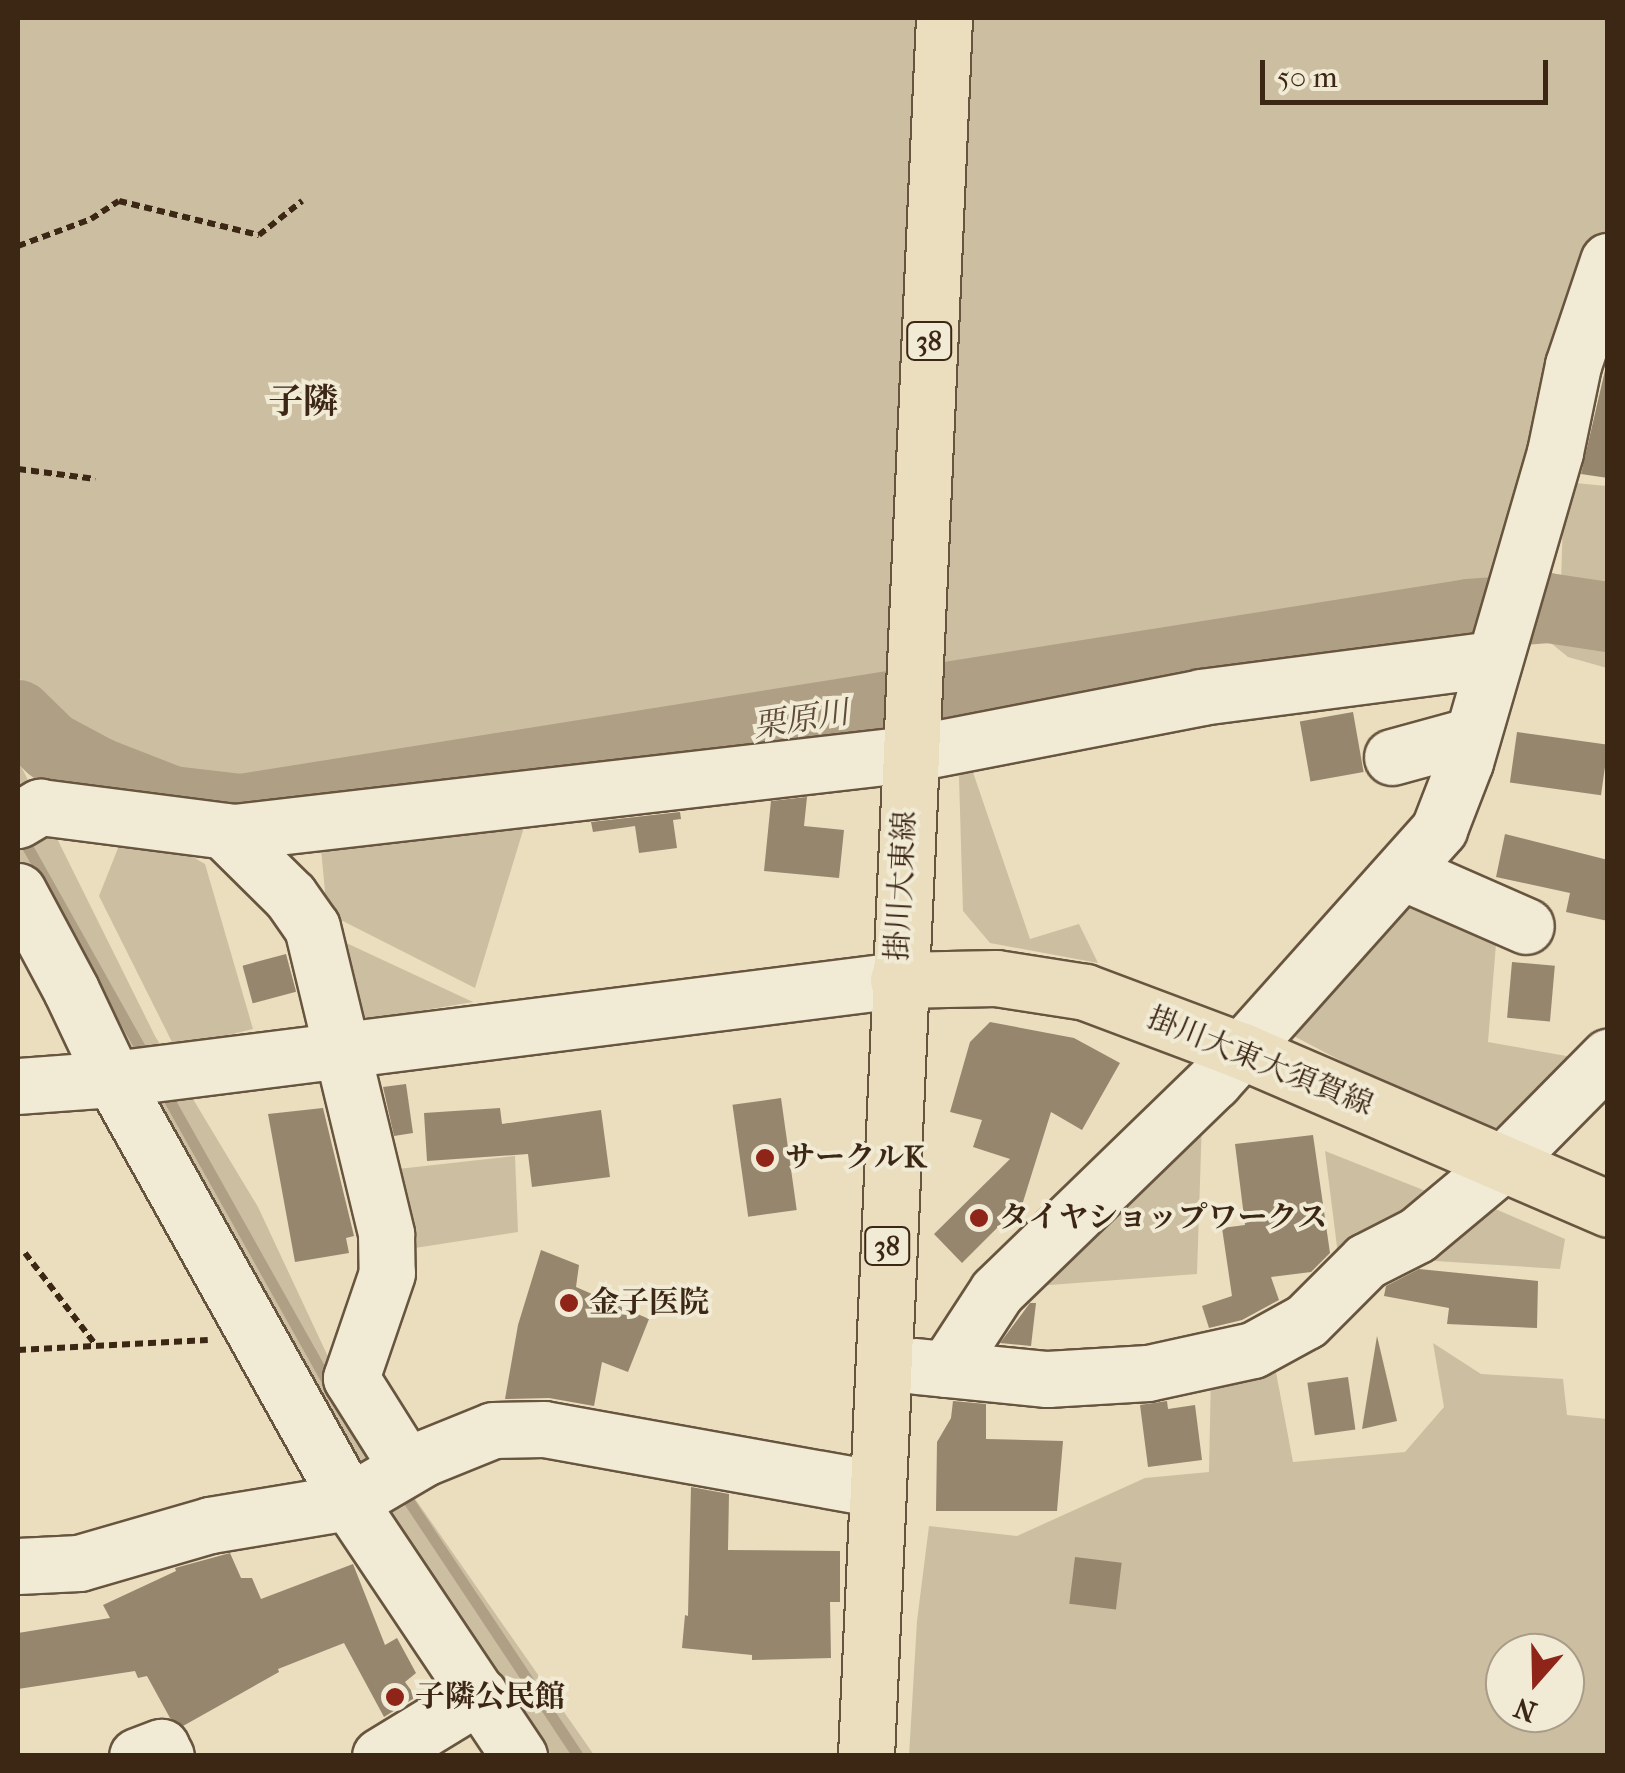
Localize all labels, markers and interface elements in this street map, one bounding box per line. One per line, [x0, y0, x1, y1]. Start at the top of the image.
scale bar [1265, 40, 1552, 102]
text: 50 m [1277, 60, 1338, 95]
road number: 38 [904, 318, 954, 364]
district label: 子隣 [268, 381, 338, 423]
water label: 栗原川 [751, 694, 851, 746]
street label: 掛川大東線 [880, 810, 924, 962]
street label: 掛川大東大須賀線 [1142, 1000, 1378, 1124]
place label: サークルK [785, 1140, 927, 1176]
marker: サークルK [754, 1147, 776, 1169]
place label: タイヤショップワークス [999, 1200, 1329, 1236]
marker: タイヤショップワークス [968, 1207, 990, 1229]
road number: 38 [862, 1223, 912, 1269]
place label: 金子医院 [589, 1285, 709, 1321]
marker: 金子医院 [558, 1292, 580, 1314]
north arrow [1485, 1633, 1585, 1733]
place label: 子隣公民館 [415, 1679, 565, 1715]
marker: 子隣公民館 [384, 1686, 406, 1708]
text: N [1510, 1691, 1541, 1729]

